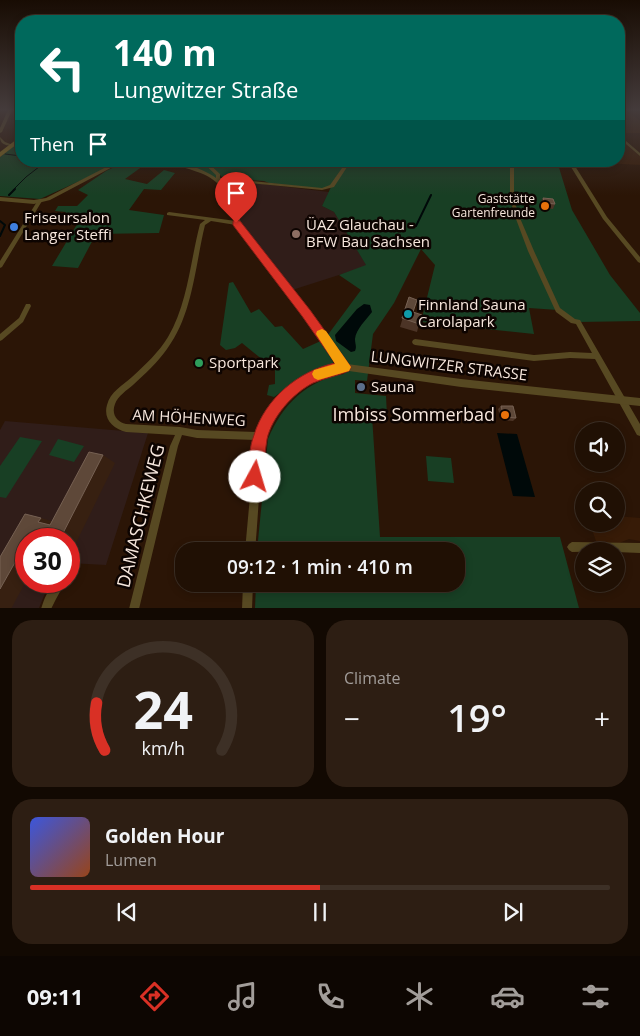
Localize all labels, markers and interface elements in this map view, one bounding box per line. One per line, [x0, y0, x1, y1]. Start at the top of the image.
text: 140 m [113, 29, 217, 76]
icon: left [30, 35, 95, 100]
text: Lungwitzer Straße [113, 74, 298, 104]
icon: arrive [84, 130, 112, 158]
text: Then [30, 131, 74, 157]
pin [215, 172, 257, 223]
icon: arrive [222, 179, 250, 207]
place label: Gaststätte Gartenfreunde [452, 190, 535, 221]
marker: Gaststätte Gartenfreunde [539, 200, 551, 212]
place label: Friseursalon Langer Steffi [24, 207, 112, 244]
place label: ÜAZ Glauchau - BFW Bau Sachsen [306, 214, 430, 251]
marker: Friseursalon Langer Steffi [8, 221, 20, 233]
marker: ÜAZ Glauchau - BFW Bau Sachsen [290, 228, 302, 240]
place label: Finnland Sauna Carolapark [418, 294, 526, 331]
marker: Finnland Sauna Carolapark [402, 308, 414, 320]
street label: LUNGWITZER STRASSE [370, 345, 528, 385]
place label: Sportpark [209, 352, 279, 372]
marker: Sportpark [193, 357, 205, 369]
place label: Sauna [371, 376, 414, 396]
marker: Sauna [355, 381, 367, 393]
place label: Imbiss Sommerbad [332, 402, 495, 426]
street label: AM HÖHENWEG [132, 404, 246, 430]
marker: Imbiss Sommerbad [499, 409, 511, 421]
map controls [575, 422, 625, 592]
button: sound [575, 422, 625, 472]
street label: DAMASCHKEWEG [111, 441, 169, 590]
position arrow [228, 450, 280, 502]
button: search [575, 482, 625, 532]
speed limit sign: 30 [15, 528, 80, 593]
button: layers [575, 542, 625, 592]
text: 09:12 · 1 min · 410 m [227, 554, 413, 580]
text: Climate [344, 667, 401, 689]
text: 24 [133, 673, 193, 744]
text: 19° [447, 691, 507, 743]
text: − [344, 699, 360, 737]
text: + [594, 699, 610, 737]
text: km/h [141, 736, 185, 760]
text: Golden Hour [105, 823, 224, 849]
text: Lumen [105, 849, 157, 871]
icon: previous [113, 898, 141, 926]
icon: pause [306, 898, 334, 926]
icon: next [499, 898, 527, 926]
icon: directions [137, 979, 172, 1014]
icon: music [225, 979, 260, 1014]
icon: phone [313, 979, 348, 1014]
icon: climate [402, 979, 437, 1014]
icon: car [490, 979, 525, 1014]
icon: filters [578, 979, 613, 1014]
text: 09:11 [27, 981, 83, 1011]

